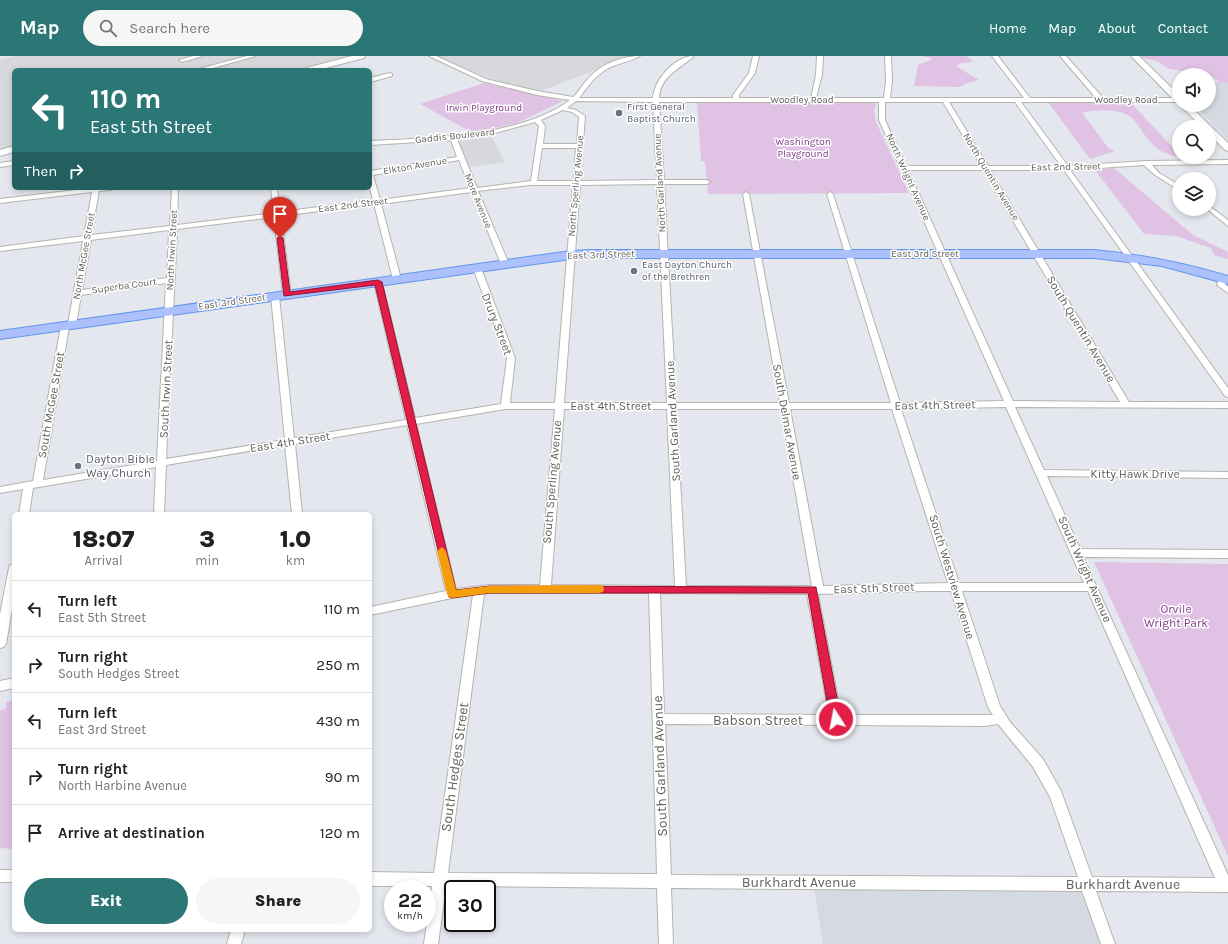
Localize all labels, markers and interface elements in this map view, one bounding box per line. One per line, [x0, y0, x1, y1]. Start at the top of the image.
search box [83, 10, 363, 46]
text: Map [20, 17, 59, 39]
icon: search [97, 17, 119, 39]
text: Search here [129, 19, 210, 37]
text: Home [989, 20, 1026, 37]
text: Map [1048, 20, 1076, 37]
text: About [1098, 20, 1136, 37]
text: Contact [1158, 20, 1208, 37]
map controls [1172, 68, 1216, 216]
button: sound [1172, 68, 1216, 112]
text: 110 m [90, 82, 161, 115]
icon: left [24, 84, 76, 136]
street label: Woodley Road [770, 94, 834, 106]
street label: Woodley Road [1094, 94, 1158, 106]
place label: First General Baptist Church [627, 101, 696, 125]
park label: Irwin Playground [446, 102, 522, 114]
marker: First General Baptist Church [614, 108, 624, 118]
text: East 5th Street [90, 116, 212, 138]
button: search [1172, 120, 1216, 164]
street label: Gaddis Boulevard [415, 126, 495, 146]
street label: North Quentin Avenue [960, 131, 1022, 223]
street label: North Wright Avenue [883, 132, 933, 222]
street label: North Garland Avenue [651, 133, 669, 233]
street label: North Sperling Avenue [566, 135, 586, 237]
park label: Washington Playground [775, 136, 831, 160]
street label: Elkton Avenue [382, 154, 448, 178]
icon: right [65, 160, 87, 182]
street label: East 2nd Street [1031, 160, 1101, 174]
text: Then [24, 162, 57, 180]
street label: More Avenue [462, 172, 494, 230]
button: layers [1172, 172, 1216, 216]
street label: East 2nd Street [317, 195, 389, 215]
pin [263, 197, 297, 238]
icon: arrive [269, 203, 291, 225]
street label: North Irwin Street [164, 209, 180, 291]
street label: North McGee Street [70, 211, 98, 301]
street label: East 3rd Street [567, 248, 635, 262]
street label: East 3rd Street [891, 248, 959, 260]
place label: East Dayton Church of the Brethren [642, 259, 732, 283]
marker: East Dayton Church of the Brethren [629, 266, 639, 276]
street label: South Quentin Avenue [1044, 273, 1118, 385]
street label: Superba Court [91, 275, 158, 297]
street label: East 3rd Street [198, 291, 267, 313]
street label: Drury Street [479, 291, 515, 357]
street label: South Irwin Street [156, 339, 176, 439]
street label: South McGee Street [35, 350, 67, 459]
street label: South Garland Avenue [663, 360, 683, 482]
street label: South Delmar Avenue [770, 363, 804, 481]
street label: East 4th Street [894, 397, 976, 413]
street label: East 4th Street [570, 399, 652, 413]
street label: South Sperling Avenue [540, 420, 564, 544]
street label: East 4th Street [249, 429, 332, 455]
place label: Dayton Bible Way Church [86, 452, 155, 480]
marker: Dayton Bible Way Church [73, 461, 83, 471]
street label: Kitty Hawk Drive [1090, 467, 1180, 481]
street label: South Westview Avenue [926, 513, 978, 641]
street label: South Wright Avenue [1055, 514, 1115, 624]
text: 18:07 [73, 525, 135, 553]
text: 3 [199, 525, 215, 553]
text: 1.0 [280, 525, 311, 553]
text: Arrival [85, 553, 123, 568]
text: min [195, 553, 219, 568]
text: km [286, 553, 305, 568]
street label: East 5th Street [833, 580, 915, 596]
text: Turn left [58, 592, 117, 610]
icon: left [24, 598, 46, 620]
text: 110 m [324, 600, 360, 618]
park label: Orvile Wright Park [1144, 602, 1208, 630]
text: East 5th Street [58, 610, 146, 625]
text: Turn right [58, 648, 128, 666]
icon: right [24, 654, 46, 676]
text: 250 m [316, 656, 360, 674]
text: South Hedges Street [58, 666, 179, 681]
street label: South Garland Avenue [649, 695, 671, 837]
position arrow [815, 698, 857, 740]
street label: South Hedges Street [437, 701, 473, 833]
text: Turn left [58, 704, 117, 722]
icon: left [24, 710, 46, 732]
text: 430 m [316, 712, 360, 730]
street label: Babson Street [713, 712, 803, 729]
text: East 3rd Street [58, 722, 146, 737]
text: Turn right [58, 760, 128, 778]
icon: right [24, 766, 46, 788]
text: 90 m [325, 768, 360, 786]
text: North Harbine Avenue [58, 778, 187, 793]
icon: arrive [24, 822, 46, 844]
text: Arrive at destination [58, 824, 205, 842]
text: 120 m [320, 824, 360, 842]
street label: Burkhardt Avenue [742, 874, 856, 891]
street label: Burkhardt Avenue [1066, 876, 1180, 893]
button: Exit [24, 878, 188, 924]
button: Share [196, 878, 360, 924]
speed limit sign: 30 [444, 880, 496, 932]
text: 22 [398, 889, 422, 912]
text: km/h [397, 910, 423, 922]

